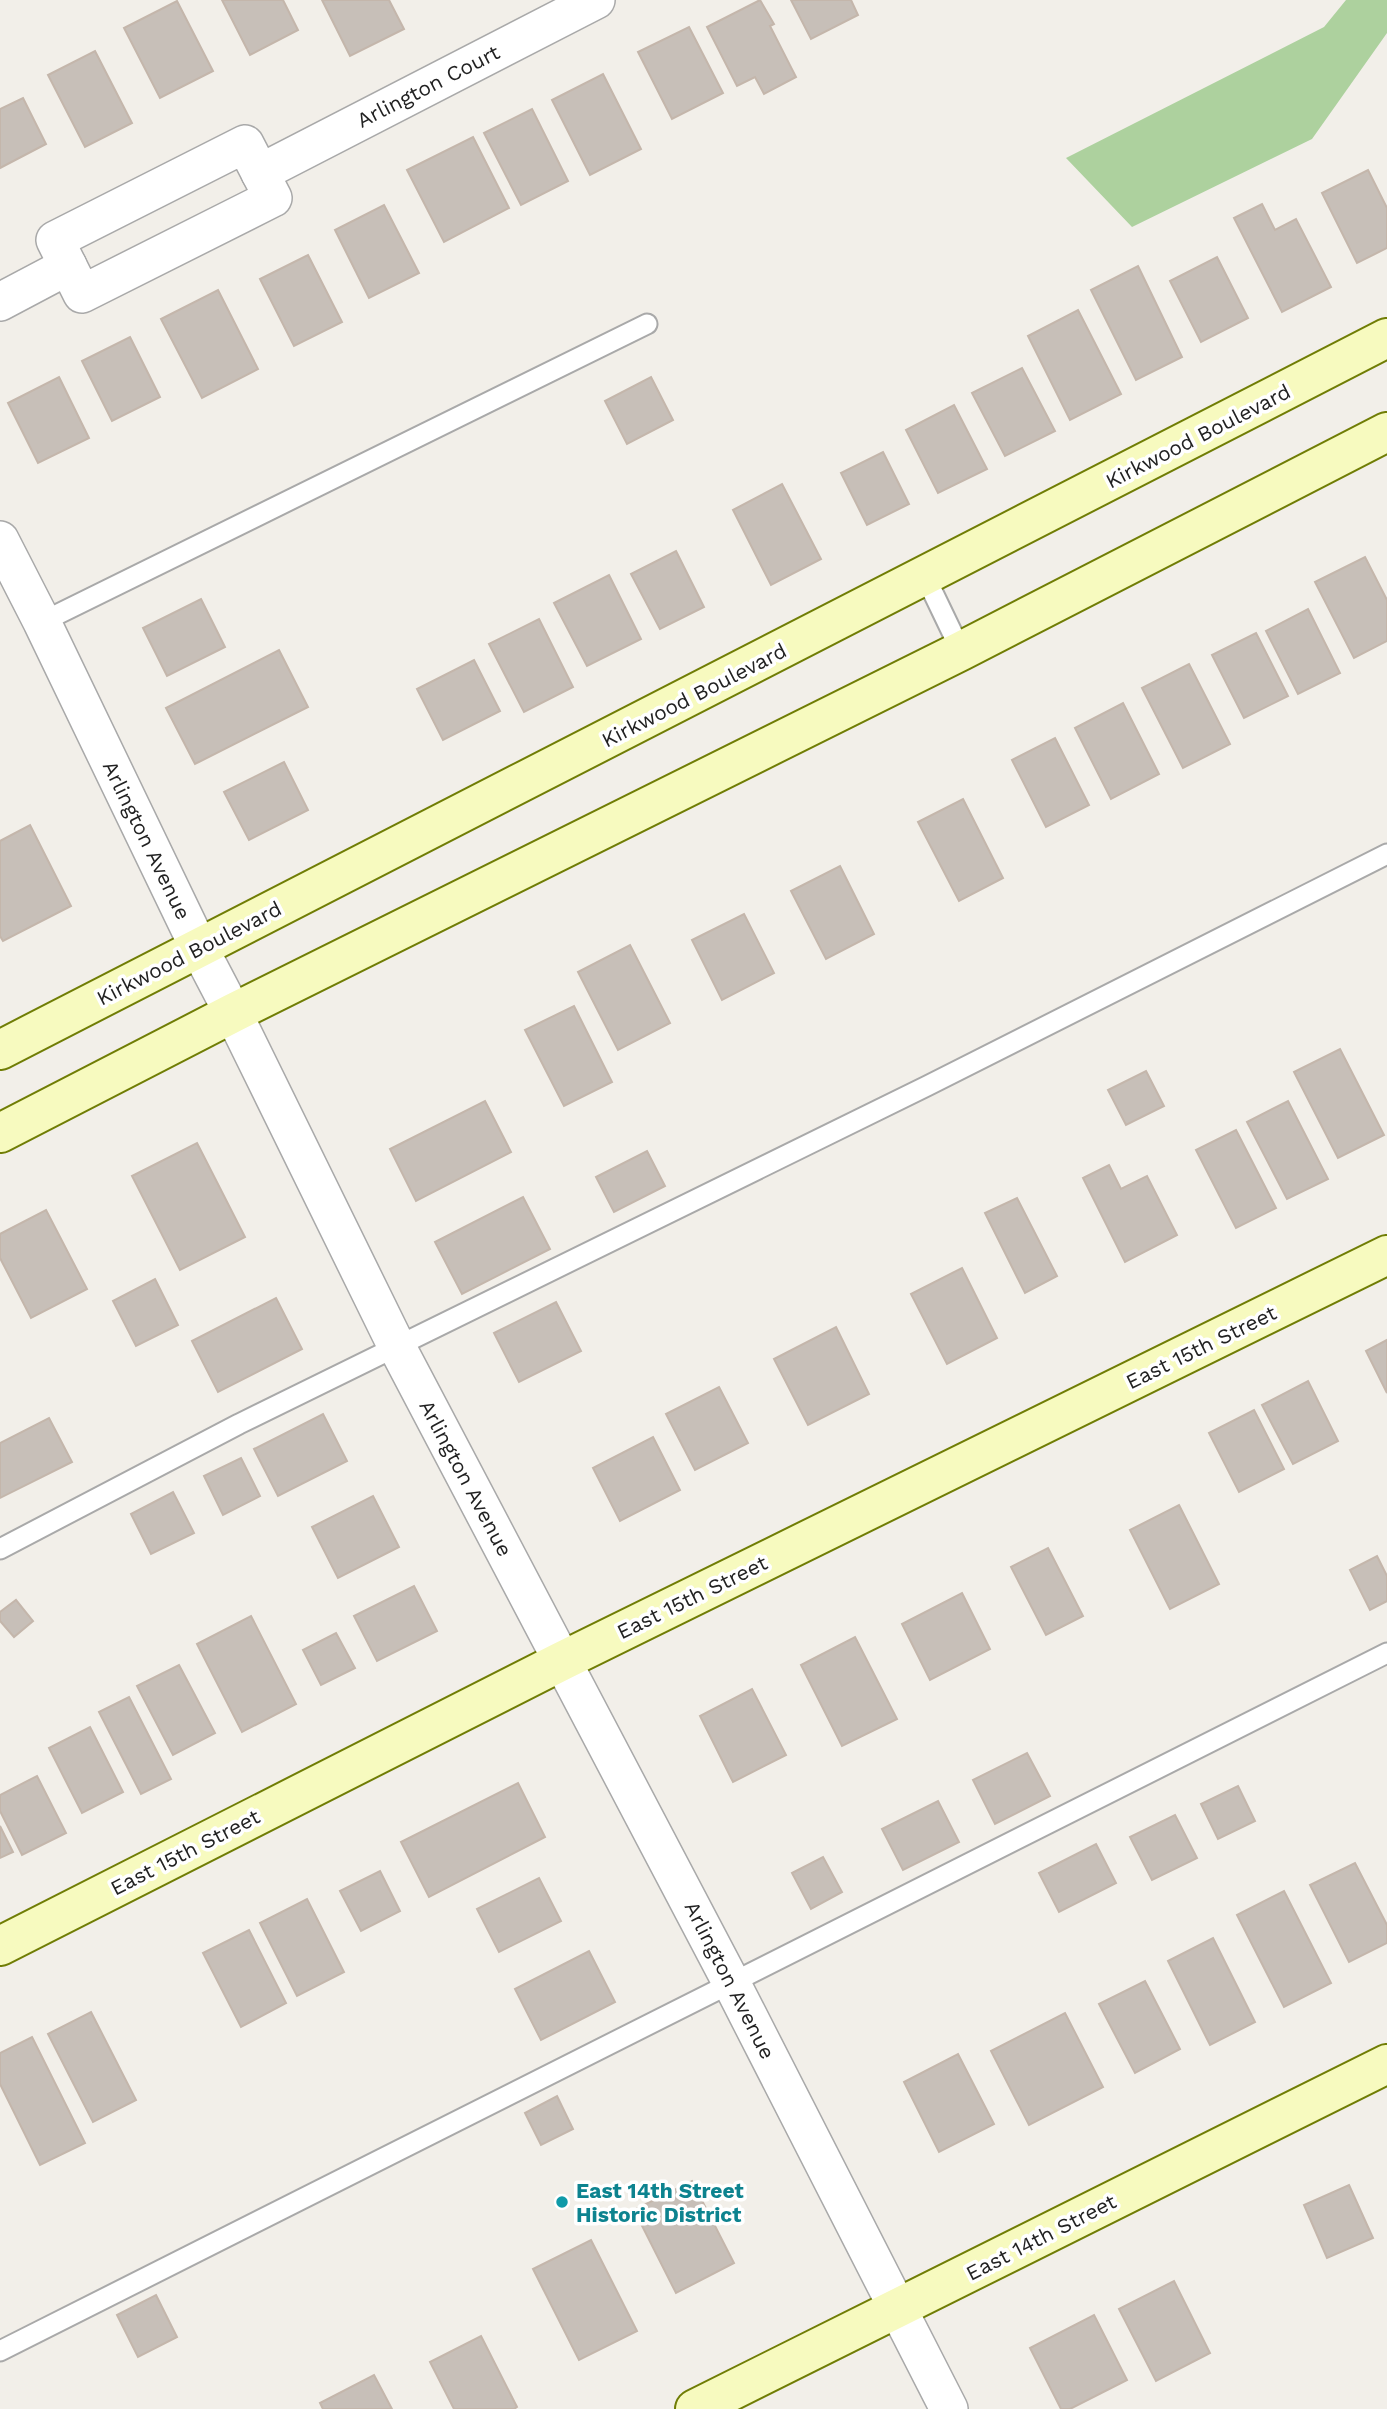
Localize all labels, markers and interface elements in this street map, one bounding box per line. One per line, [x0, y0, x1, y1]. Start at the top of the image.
street label: Arlington Court [352, 39, 504, 133]
street label: Kirkwood Boulevard [1101, 379, 1295, 493]
street label: Kirkwood Boulevard [597, 638, 791, 752]
street label: Arlington Avenue [98, 757, 196, 923]
street label: Kirkwood Boulevard [92, 896, 286, 1010]
street label: East 15th Street [1122, 1300, 1281, 1394]
street label: Arlington Avenue [414, 1395, 518, 1561]
street label: East 15th Street [613, 1550, 772, 1644]
street label: East 15th Street [106, 1803, 264, 1900]
street label: Arlington Avenue [679, 1897, 781, 2063]
place label: East 14th Street Historic District [576, 2178, 744, 2227]
street label: East 14th Street [962, 2188, 1120, 2286]
marker: East 14th Street Historic District [554, 2194, 570, 2210]

